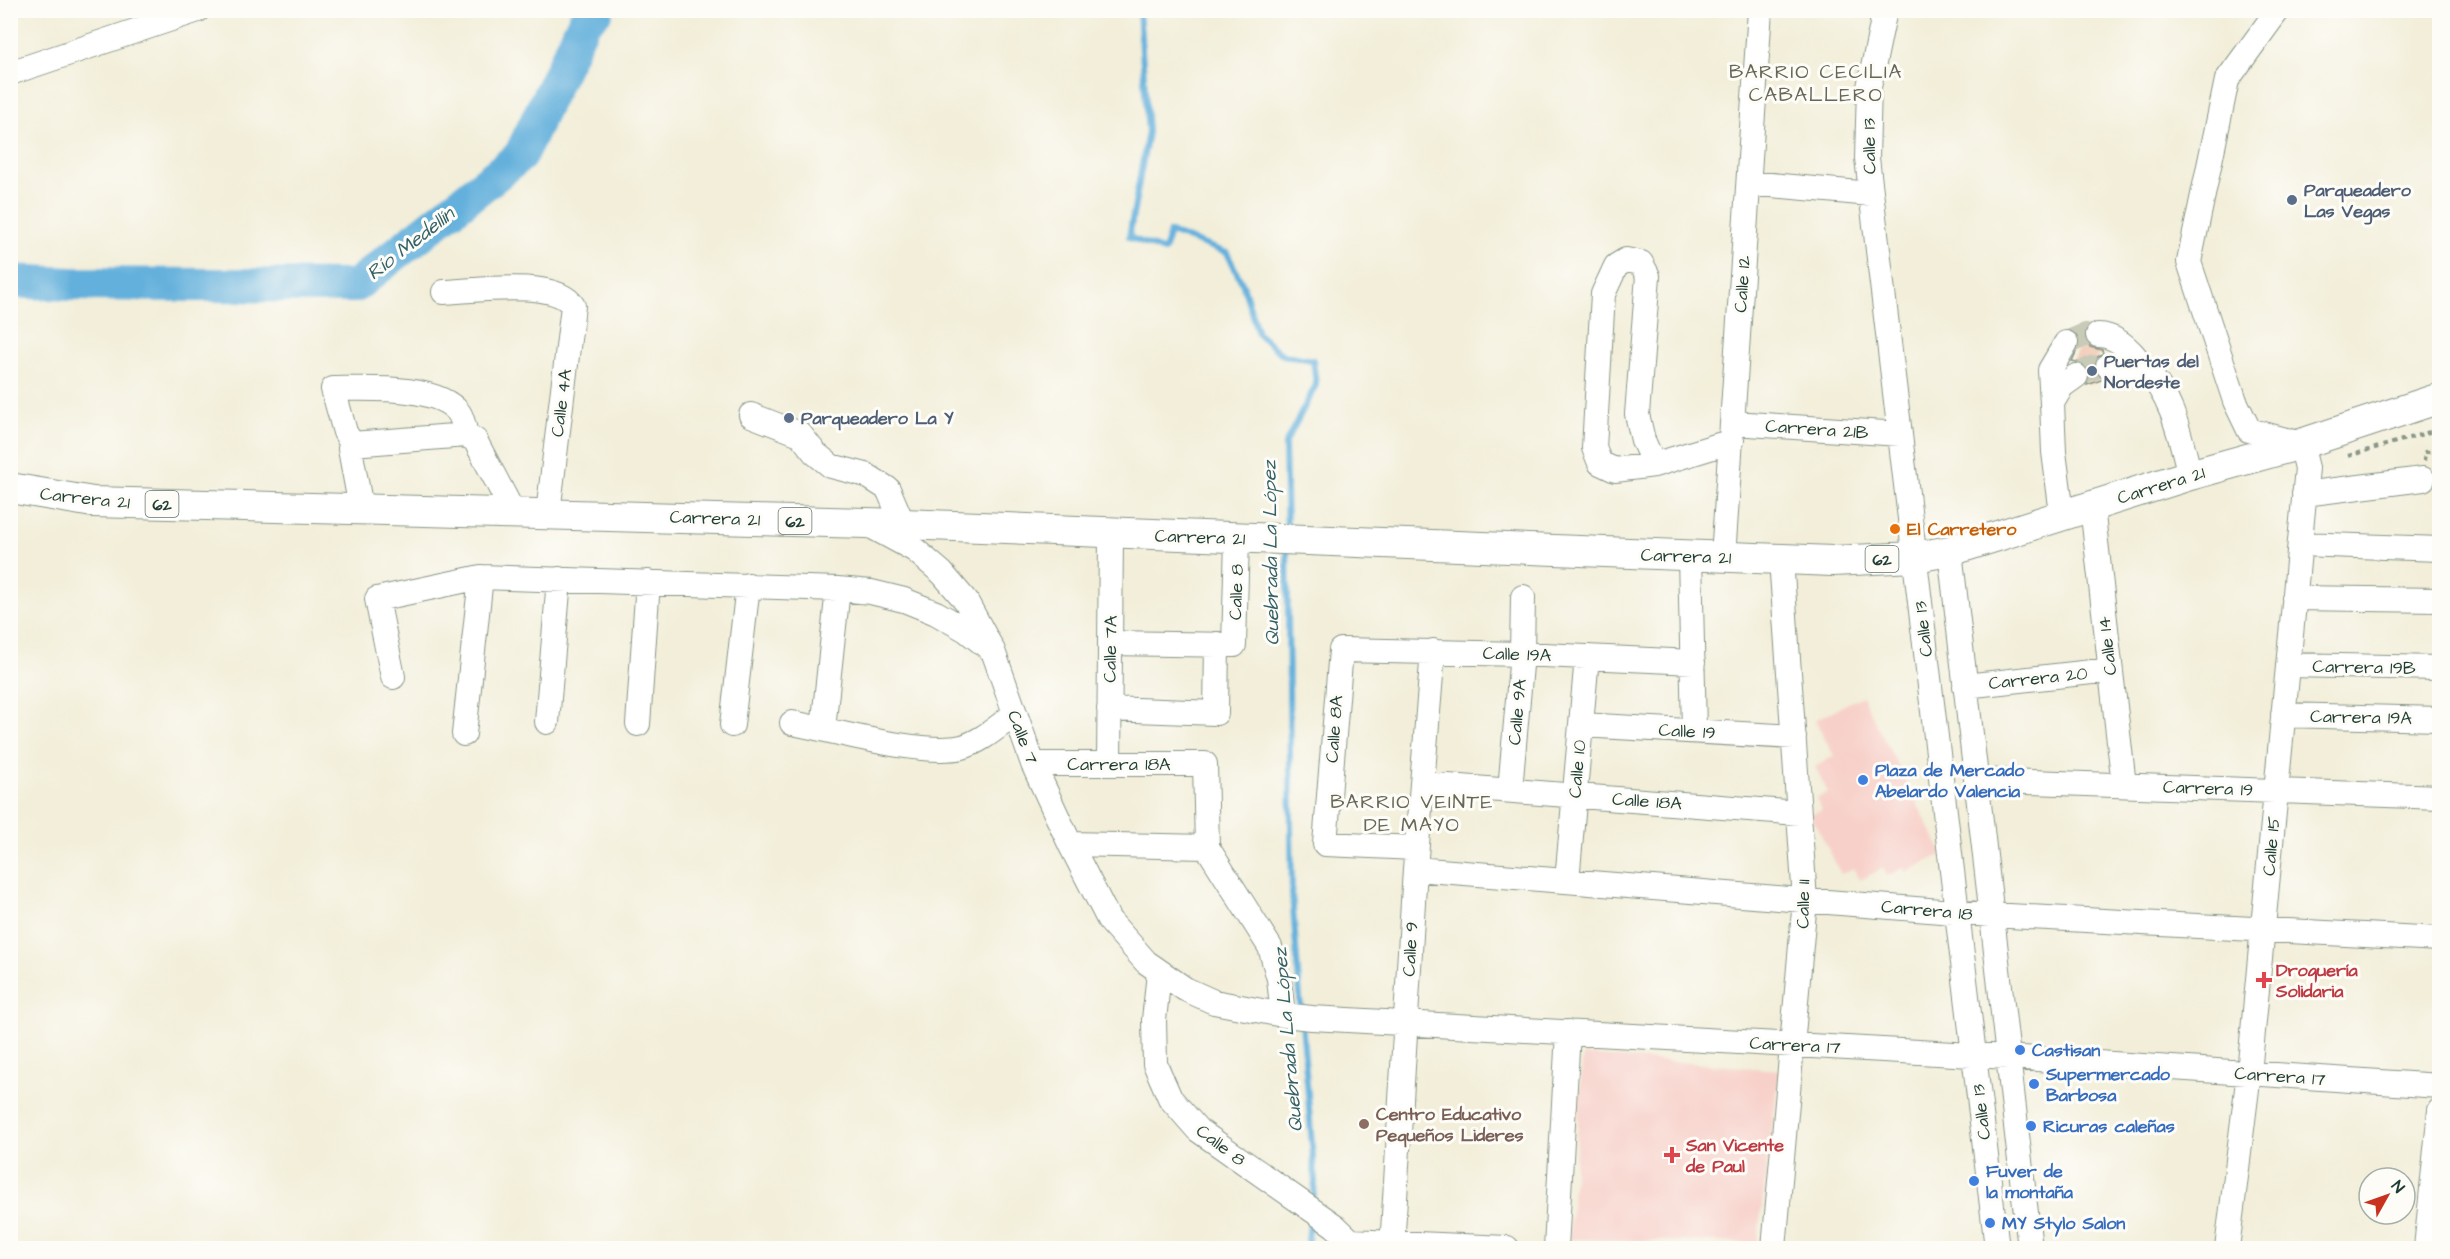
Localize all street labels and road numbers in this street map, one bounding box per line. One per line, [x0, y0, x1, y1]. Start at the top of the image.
street label: Calle 13 [1857, 118, 1882, 174]
street label: Calle 12 [1728, 254, 1757, 313]
street label: Calle 4A [545, 367, 578, 438]
street label: Carrera 21B [1765, 413, 1870, 446]
street label: Carrera 21 [2114, 460, 2208, 511]
street label: Carrera 21 [39, 481, 131, 516]
road number: 62 [146, 491, 178, 517]
street label: Carrera 21 [669, 504, 761, 533]
road number: 62 [778, 508, 812, 534]
street label: Carrera 21 [1154, 523, 1246, 552]
street label: Carrera 21 [1640, 542, 1732, 571]
road number: 62 [1866, 546, 1898, 572]
street label: Calle 8 [1223, 563, 1250, 621]
street label: Calle 13 [1908, 600, 1939, 658]
street label: Calle 7A [1097, 615, 1124, 683]
street label: Calle 14 [2091, 615, 2124, 677]
street label: Calle 19A [1482, 641, 1552, 668]
street label: Carrera 19B [2312, 654, 2416, 681]
street label: Carrera 20 [1987, 661, 2089, 696]
street label: Calle 9A [1502, 677, 1533, 746]
street label: Calle 8A [1320, 694, 1349, 764]
street label: Carrera 19A [2310, 704, 2413, 731]
street label: Calle 7 [1001, 707, 1044, 768]
street label: Calle 19 [1658, 718, 1716, 745]
street label: Calle 10 [1563, 739, 1592, 799]
street label: Carrera 18A [1067, 752, 1171, 777]
street label: Carrera 19 [2162, 774, 2254, 803]
street label: Calle 18A [1611, 787, 1683, 816]
street label: Calle 15 [2256, 815, 2287, 877]
street label: Calle 11 [1791, 879, 1816, 929]
street label: Carrera 18 [1880, 894, 1974, 927]
street label: Calle 9 [1397, 921, 1424, 977]
street label: Carrera 17 [1749, 1031, 1841, 1060]
street label: Carrera 17 [2234, 1061, 2326, 1092]
street label: Calle 13 [1966, 1083, 1997, 1141]
street label: Calle 8 [1191, 1119, 1251, 1172]

